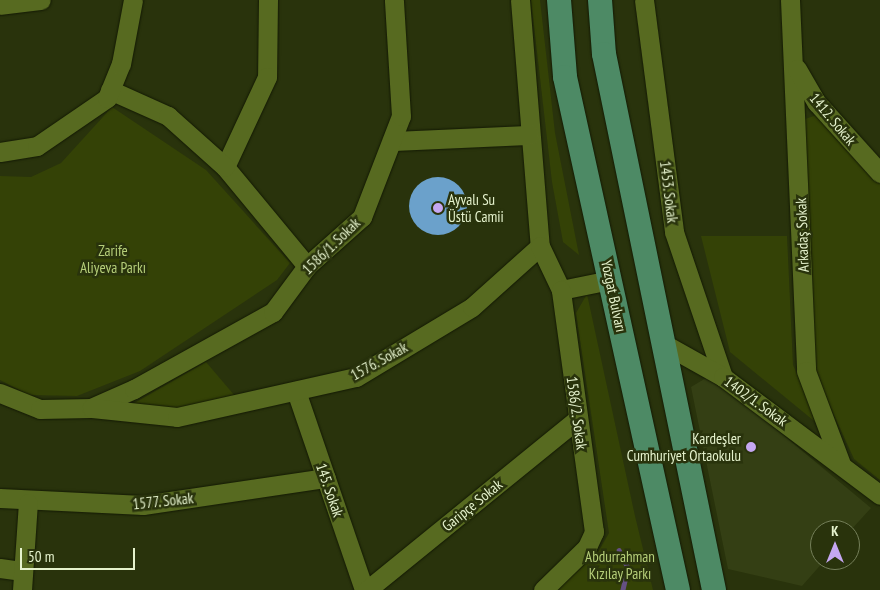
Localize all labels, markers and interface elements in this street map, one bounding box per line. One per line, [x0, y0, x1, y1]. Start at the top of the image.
street label: 1412. Sokak [806, 89, 860, 149]
street label: 1453. Sokak [656, 159, 682, 225]
place label: Ayvalı Su Üstü Camii [448, 190, 504, 225]
street label: Arkadaş Sokak [792, 198, 812, 272]
marker: Ayvalı Su Üstü Camii [432, 202, 444, 214]
street label: 1586/1. Sokak [298, 214, 364, 278]
park label: Zarife Aliyeva Parkı [80, 241, 146, 276]
street label: Yozgat Bulvarı [598, 258, 630, 334]
street label: 1576. Sokak [347, 338, 411, 384]
street label: 1402/1. Sokak [721, 372, 791, 430]
street label: 1586/2. Sokak [563, 375, 591, 451]
place label: Kardeşler Cumhuriyet Ortaokulu [627, 429, 741, 464]
marker: Kardeşler Cumhuriyet Ortaokulu [745, 441, 757, 453]
street label: 145. Sokak [312, 460, 348, 520]
street label: Garipçe Sokak [438, 475, 506, 535]
street label: 1577. Sokak [131, 489, 195, 513]
north arrow [810, 520, 860, 570]
text: K [831, 522, 839, 540]
scale bar [22, 538, 138, 570]
text: 50 m [28, 547, 54, 566]
park label: Abdurrahman Kızılay Parkı [585, 547, 655, 582]

